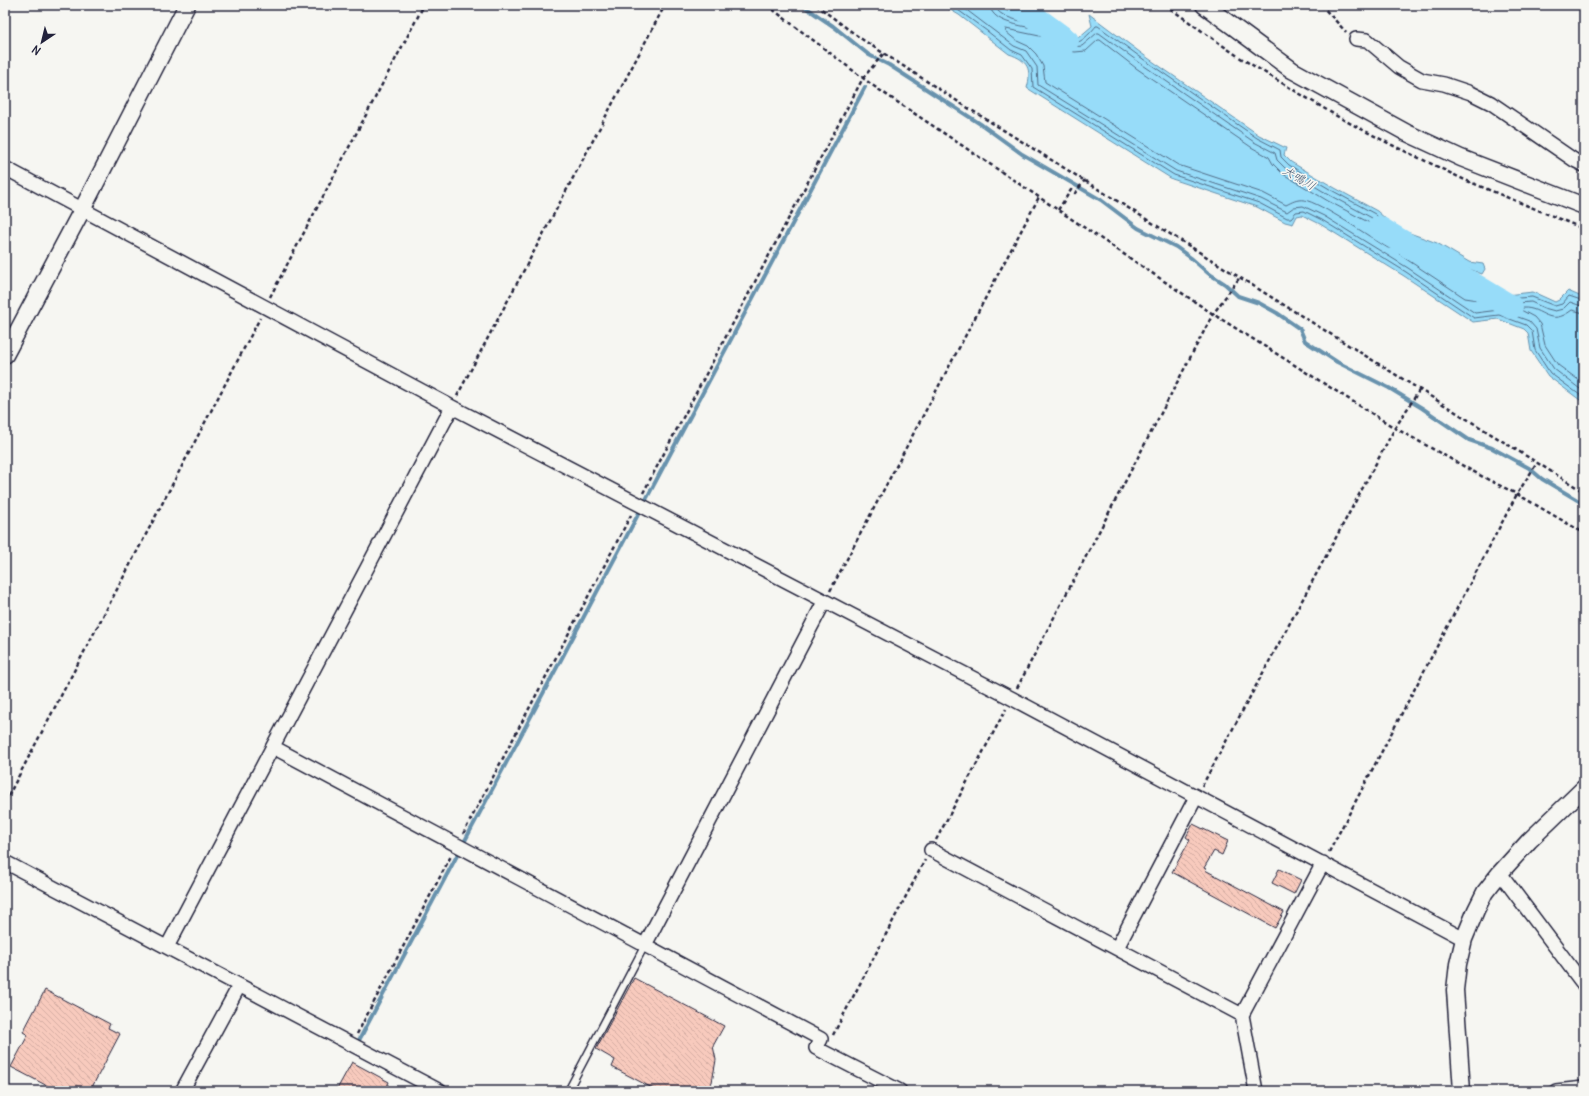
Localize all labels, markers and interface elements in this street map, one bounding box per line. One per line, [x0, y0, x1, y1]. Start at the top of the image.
north arrow [22, 22, 62, 62]
text: N [29, 42, 43, 58]
water label: 犬鳴川 [1280, 162, 1319, 193]

